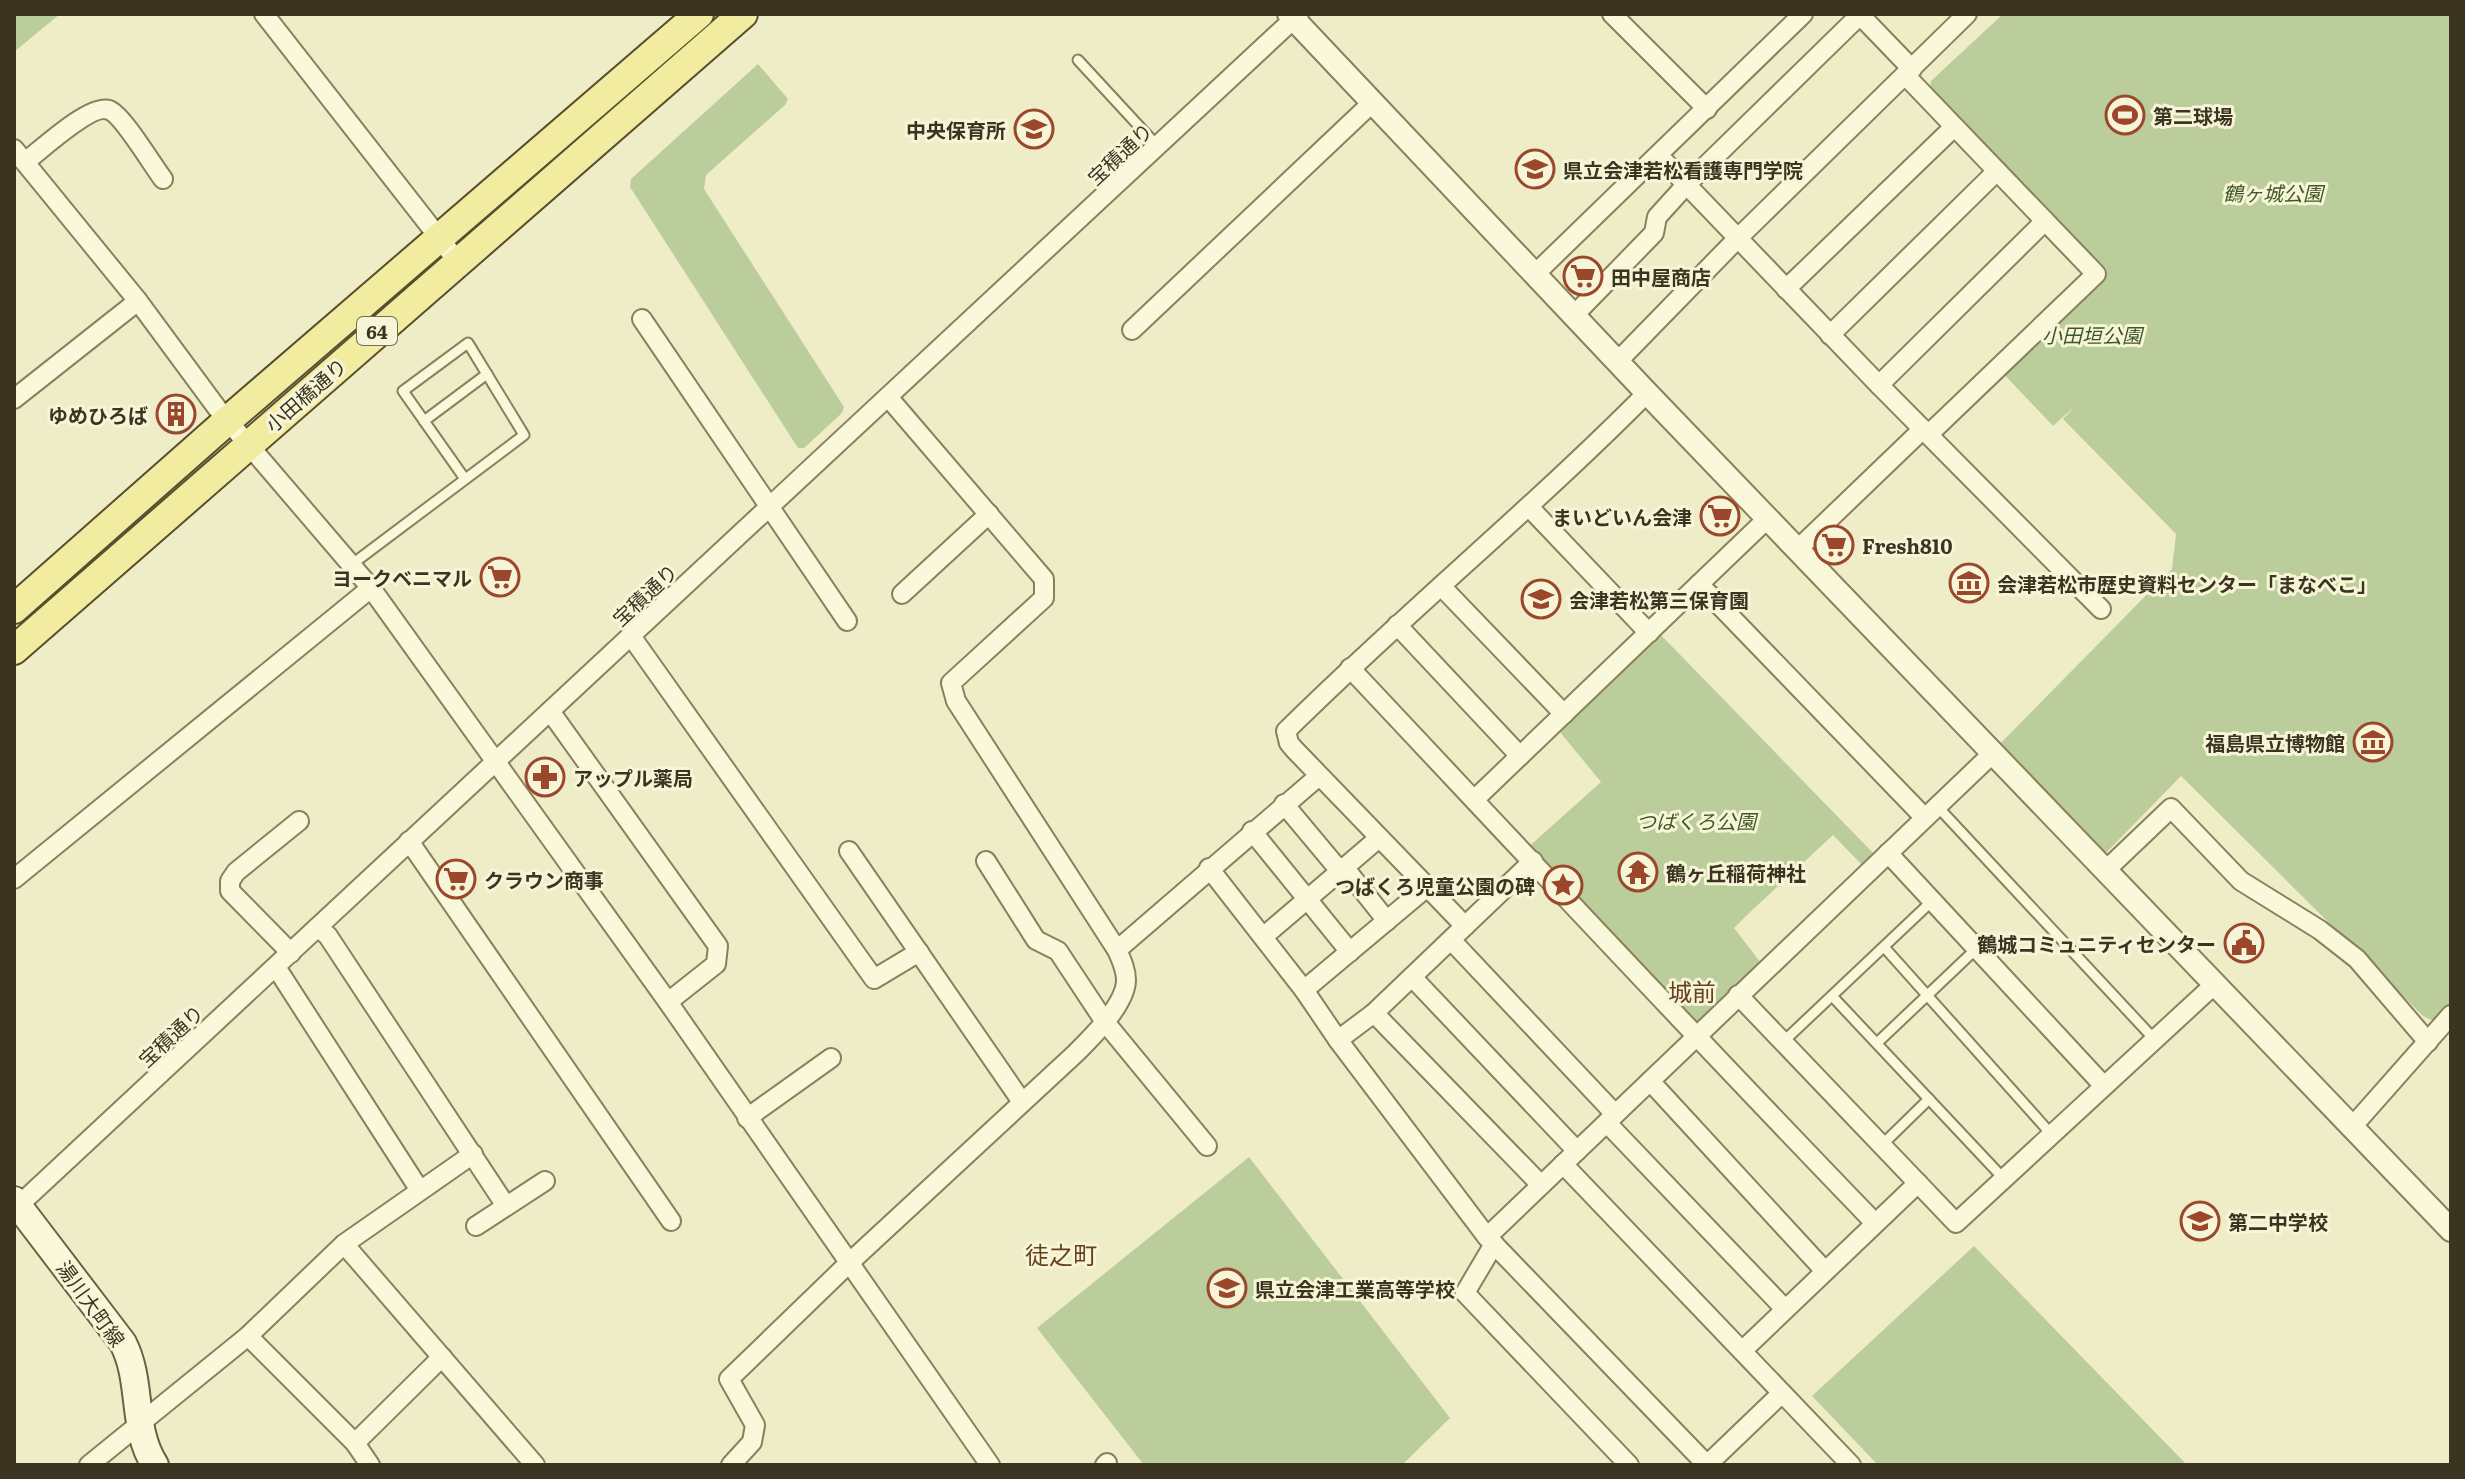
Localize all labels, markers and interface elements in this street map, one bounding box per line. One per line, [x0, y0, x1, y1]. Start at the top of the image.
sports icon: 第二球場 [2104, 94, 2146, 136]
place label: 第二球場 [2153, 100, 2233, 130]
school or university icon: 中央保育所 [1013, 108, 1055, 150]
place label: 中央保育所 [906, 114, 1006, 144]
street label: 宝積通り [1080, 115, 1158, 191]
school or university icon: 県立会津若松看護専門学院 [1514, 148, 1556, 190]
place label: 県立会津若松看護専門学院 [1563, 154, 1803, 184]
park label: 鶴ヶ城公園 [2223, 177, 2326, 207]
supermarket icon: 田中屋商店 [1562, 255, 1604, 297]
place label: 田中屋商店 [1611, 261, 1711, 291]
road number: 64 [357, 317, 397, 345]
park label: 小田垣公園 [2042, 319, 2145, 349]
street label: 小田橋通り [257, 350, 353, 438]
building icon: ゆめひろば [155, 393, 197, 435]
place label: ゆめひろば [48, 399, 148, 429]
supermarket icon: まいどいん会津 [1699, 495, 1741, 537]
place label: まいどいん会津 [1552, 501, 1692, 531]
supermarket icon: Fresh810 [1813, 524, 1855, 566]
place label: Fresh810 [1862, 530, 1952, 560]
supermarket icon: ヨークベニマル [479, 556, 521, 598]
street label: 宝積通り [605, 556, 683, 632]
place label: ヨークベニマル [332, 562, 472, 592]
museum icon: 会津若松市歴史資料センター「まなべこ」 [1948, 562, 1990, 604]
place label: 会津若松市歴史資料センター「まなべこ」 [1997, 568, 2377, 598]
school or university icon: 会津若松第三保育園 [1520, 578, 1562, 620]
place label: 会津若松第三保育園 [1569, 584, 1749, 614]
museum icon: 福島県立博物館 [2352, 721, 2394, 763]
place label: 福島県立博物館 [2205, 727, 2345, 757]
pharmacy icon: アップル薬局 [524, 756, 566, 798]
place label: アップル薬局 [573, 762, 693, 792]
park label: つばくろ公園 [1636, 805, 1759, 835]
temple icon: 鶴ヶ丘稲荷神社 [1617, 851, 1659, 893]
place label: 鶴ヶ丘稲荷神社 [1666, 857, 1806, 887]
supermarket icon: クラウン商事 [435, 858, 477, 900]
place label: クラウン商事 [484, 864, 604, 894]
place icon: つばくろ児童公園の碑 [1542, 864, 1584, 906]
place label: つばくろ児童公園の碑 [1335, 870, 1535, 900]
public building icon: 鶴城コミュニティセンター [2223, 922, 2265, 964]
place label: 鶴城コミュニティセンター [1977, 928, 2216, 958]
district label: 城前 [1668, 973, 1716, 1008]
street label: 宝積通り [131, 997, 209, 1073]
school or university icon: 第二中学校 [2179, 1200, 2221, 1242]
place label: 第二中学校 [2228, 1206, 2328, 1236]
district label: 徒之町 [1025, 1236, 1097, 1271]
street label: 湯川大町線 [50, 1254, 134, 1352]
school or university icon: 県立会津工業高等学校 [1206, 1267, 1248, 1309]
place label: 県立会津工業高等学校 [1255, 1273, 1455, 1303]

